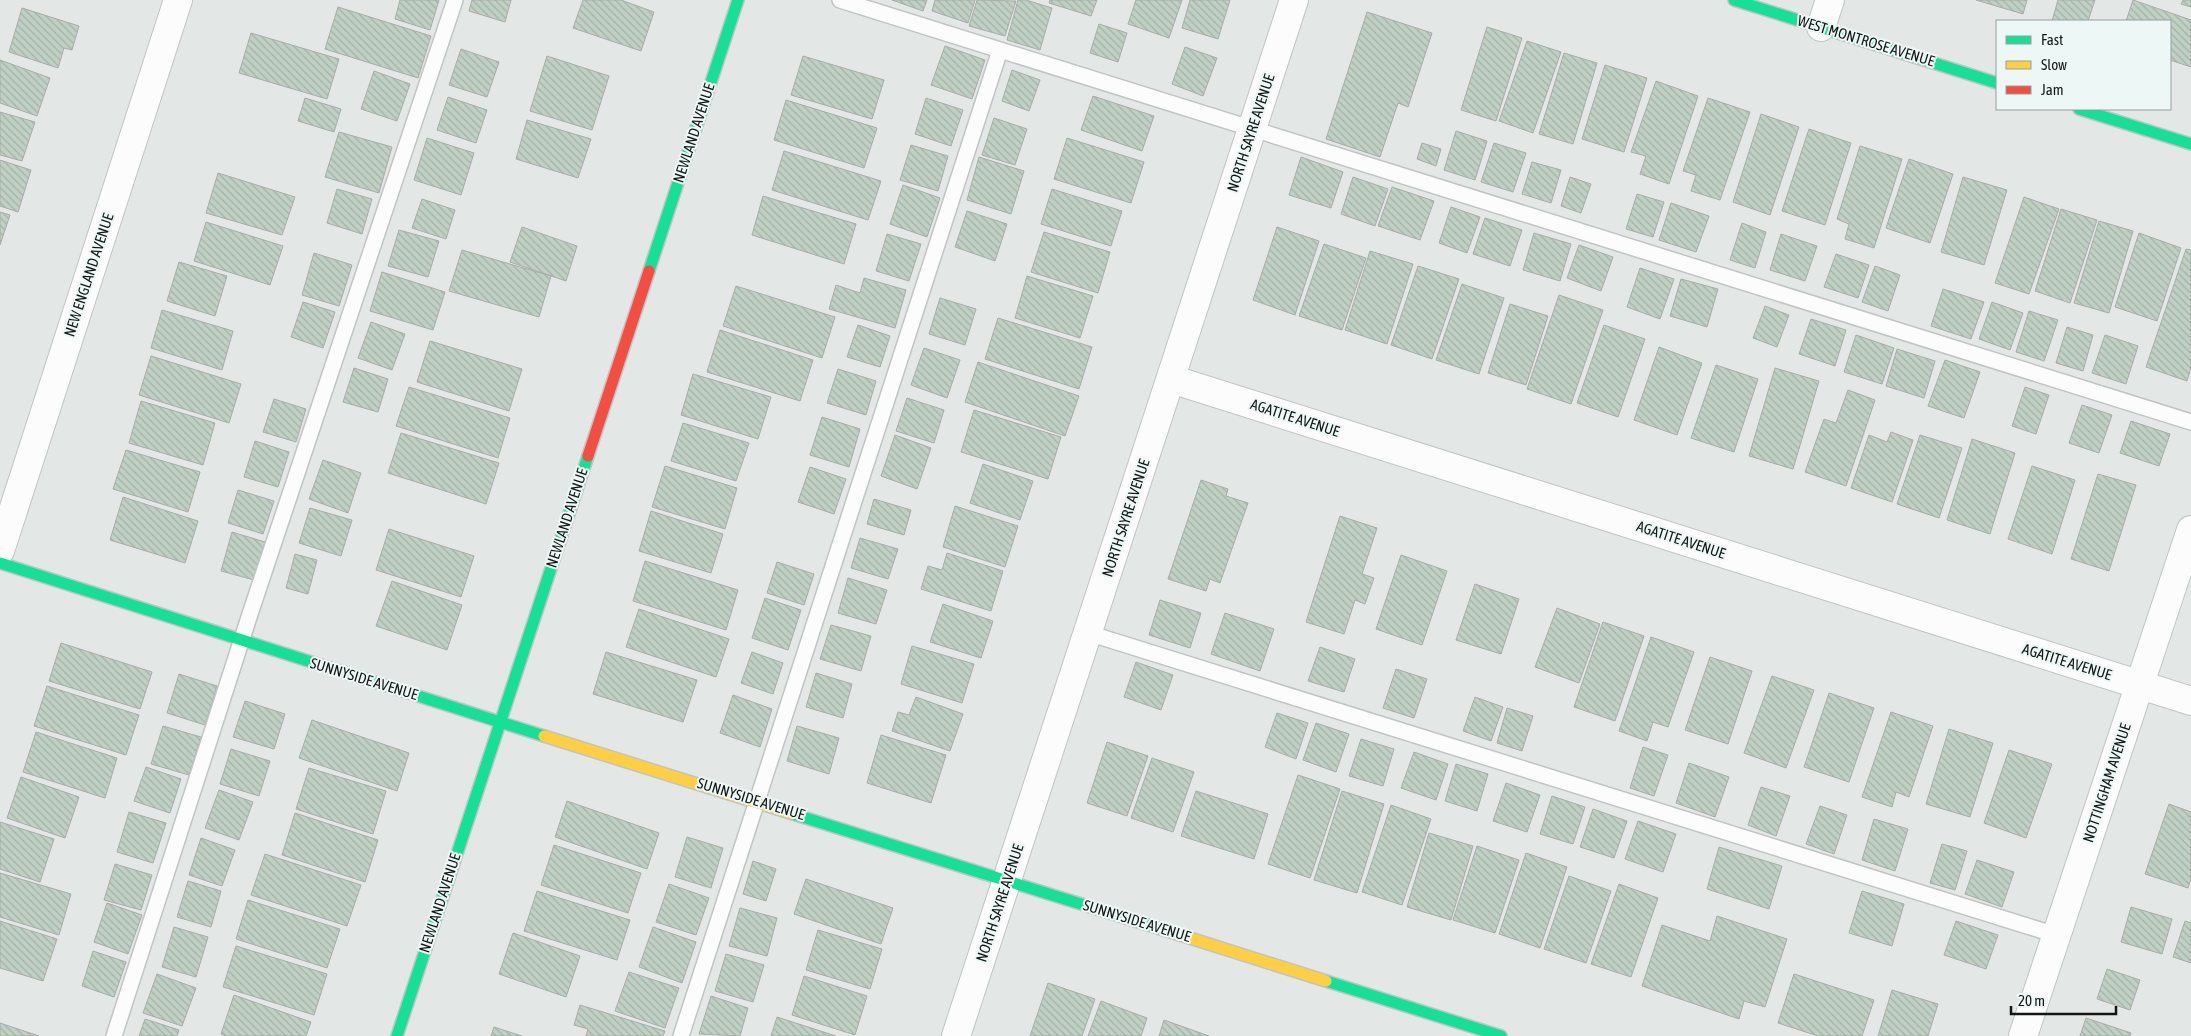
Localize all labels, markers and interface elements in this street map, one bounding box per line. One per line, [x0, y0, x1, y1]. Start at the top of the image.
street label: WEST MONTROSE AVENUE [1796, 12, 1937, 70]
legend [1996, 20, 2171, 110]
text: Fast [2041, 31, 2063, 48]
text: Slow [2041, 56, 2067, 73]
street label: NORTH SAYRE AVENUE [1223, 71, 1278, 194]
street label: NEWLAND AVENUE [669, 80, 718, 185]
text: Jam [2041, 81, 2064, 98]
street label: NEW ENGLAND AVENUE [61, 210, 117, 339]
street label: AGATITE AVENUE [1249, 395, 1342, 440]
street label: NORTH SAYRE AVENUE [1098, 456, 1153, 579]
street label: NEWLAND AVENUE [542, 465, 591, 570]
street label: AGATITE AVENUE [1635, 517, 1728, 562]
street label: AGATITE AVENUE [2020, 640, 2114, 683]
street label: SUNNYSIDE AVENUE [308, 654, 420, 703]
street label: NOTTINGHAM AVENUE [2079, 721, 2134, 845]
street label: SUNNYSIDE AVENUE [695, 774, 807, 823]
street label: NORTH SAYRE AVENUE [972, 841, 1027, 964]
street label: NEWLAND AVENUE [415, 850, 464, 955]
street label: SUNNYSIDE AVENUE [1081, 896, 1193, 945]
scale bar [2011, 984, 2116, 1016]
text: 20 m [2018, 992, 2045, 1009]

